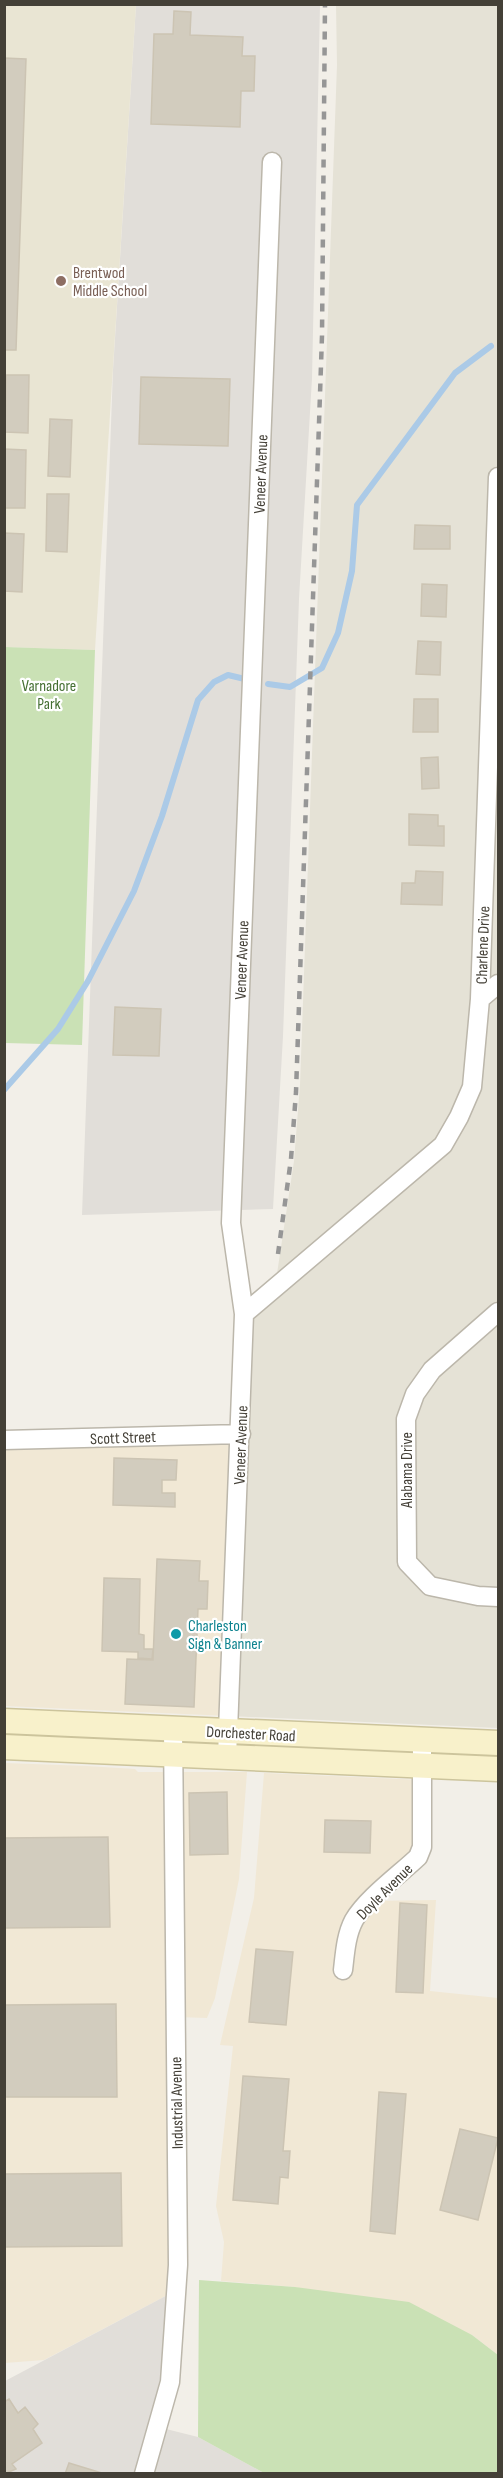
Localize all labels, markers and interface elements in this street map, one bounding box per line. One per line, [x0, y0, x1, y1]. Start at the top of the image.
place label: Brentwod Middle School [73, 264, 147, 301]
marker: Brentwod Middle School [54, 274, 68, 288]
street label: Veneer Avenue [251, 434, 272, 514]
park label: Varnadore Park [22, 677, 76, 714]
street label: Charlene Drive [473, 905, 494, 985]
street label: Veneer Avenue [232, 920, 253, 1000]
street label: Veneer Avenue [231, 1405, 252, 1485]
street label: Scott Street [90, 1428, 156, 1449]
street label: Alabama Drive [398, 1432, 417, 1509]
place label: Charleston Sign & Banner [188, 1617, 263, 1654]
marker: Charleston Sign & Banner [169, 1627, 183, 1641]
street label: Dorchester Road [206, 1723, 296, 1746]
street label: Doyle Avenue [353, 1860, 417, 1924]
street label: Industrial Avenue [167, 2057, 188, 2149]

